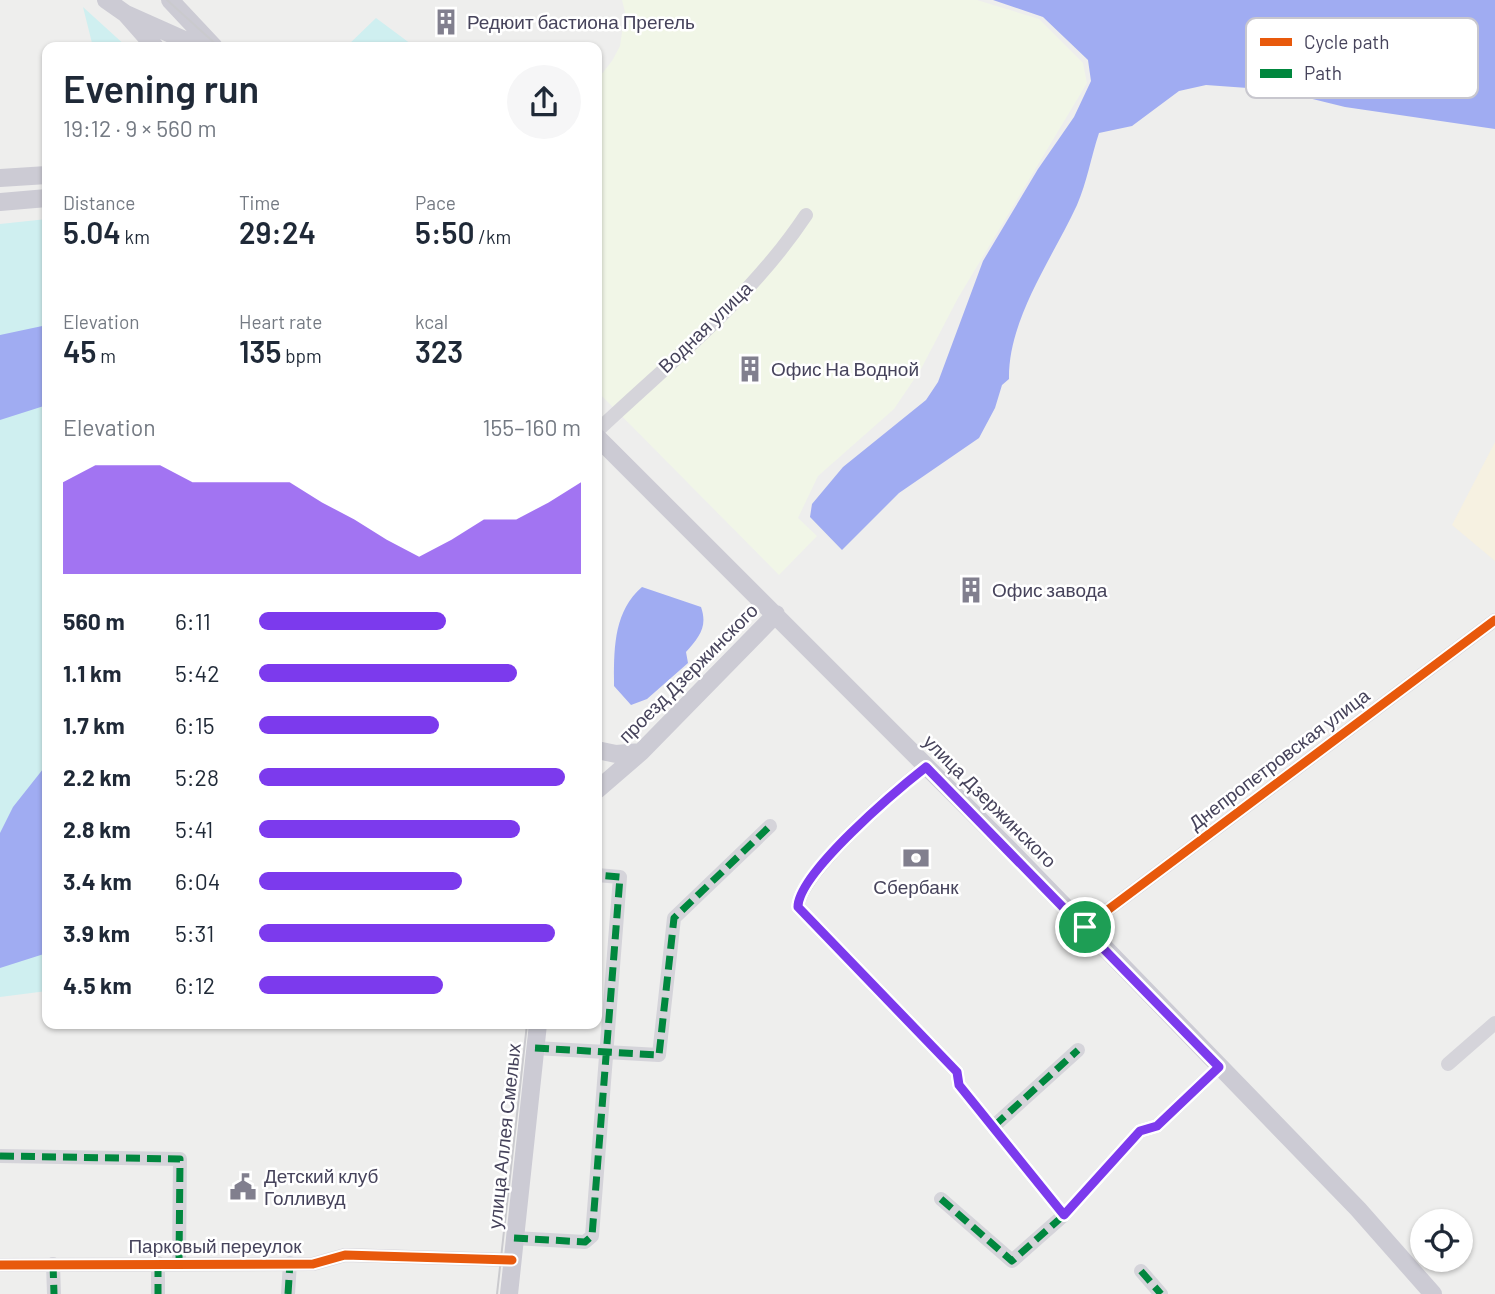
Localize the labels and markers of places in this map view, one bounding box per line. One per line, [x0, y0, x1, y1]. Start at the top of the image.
building icon: Редюит бастиона Прегель [431, 7, 461, 37]
place label: Редюит бастиона Прегель [467, 10, 695, 33]
building icon: Офис На Водной [735, 354, 765, 384]
place label: Офис На Водной [771, 357, 919, 380]
building icon: Офис завода [956, 575, 986, 605]
place label: Офис завода [992, 578, 1108, 601]
bank icon: Сбербанк [901, 843, 931, 873]
place label: Сбербанк [873, 875, 959, 898]
pin [1055, 897, 1115, 957]
place label: Детский клуб Голливуд [264, 1164, 378, 1209]
public building icon: Детский клуб Голливуд [228, 1172, 258, 1202]

